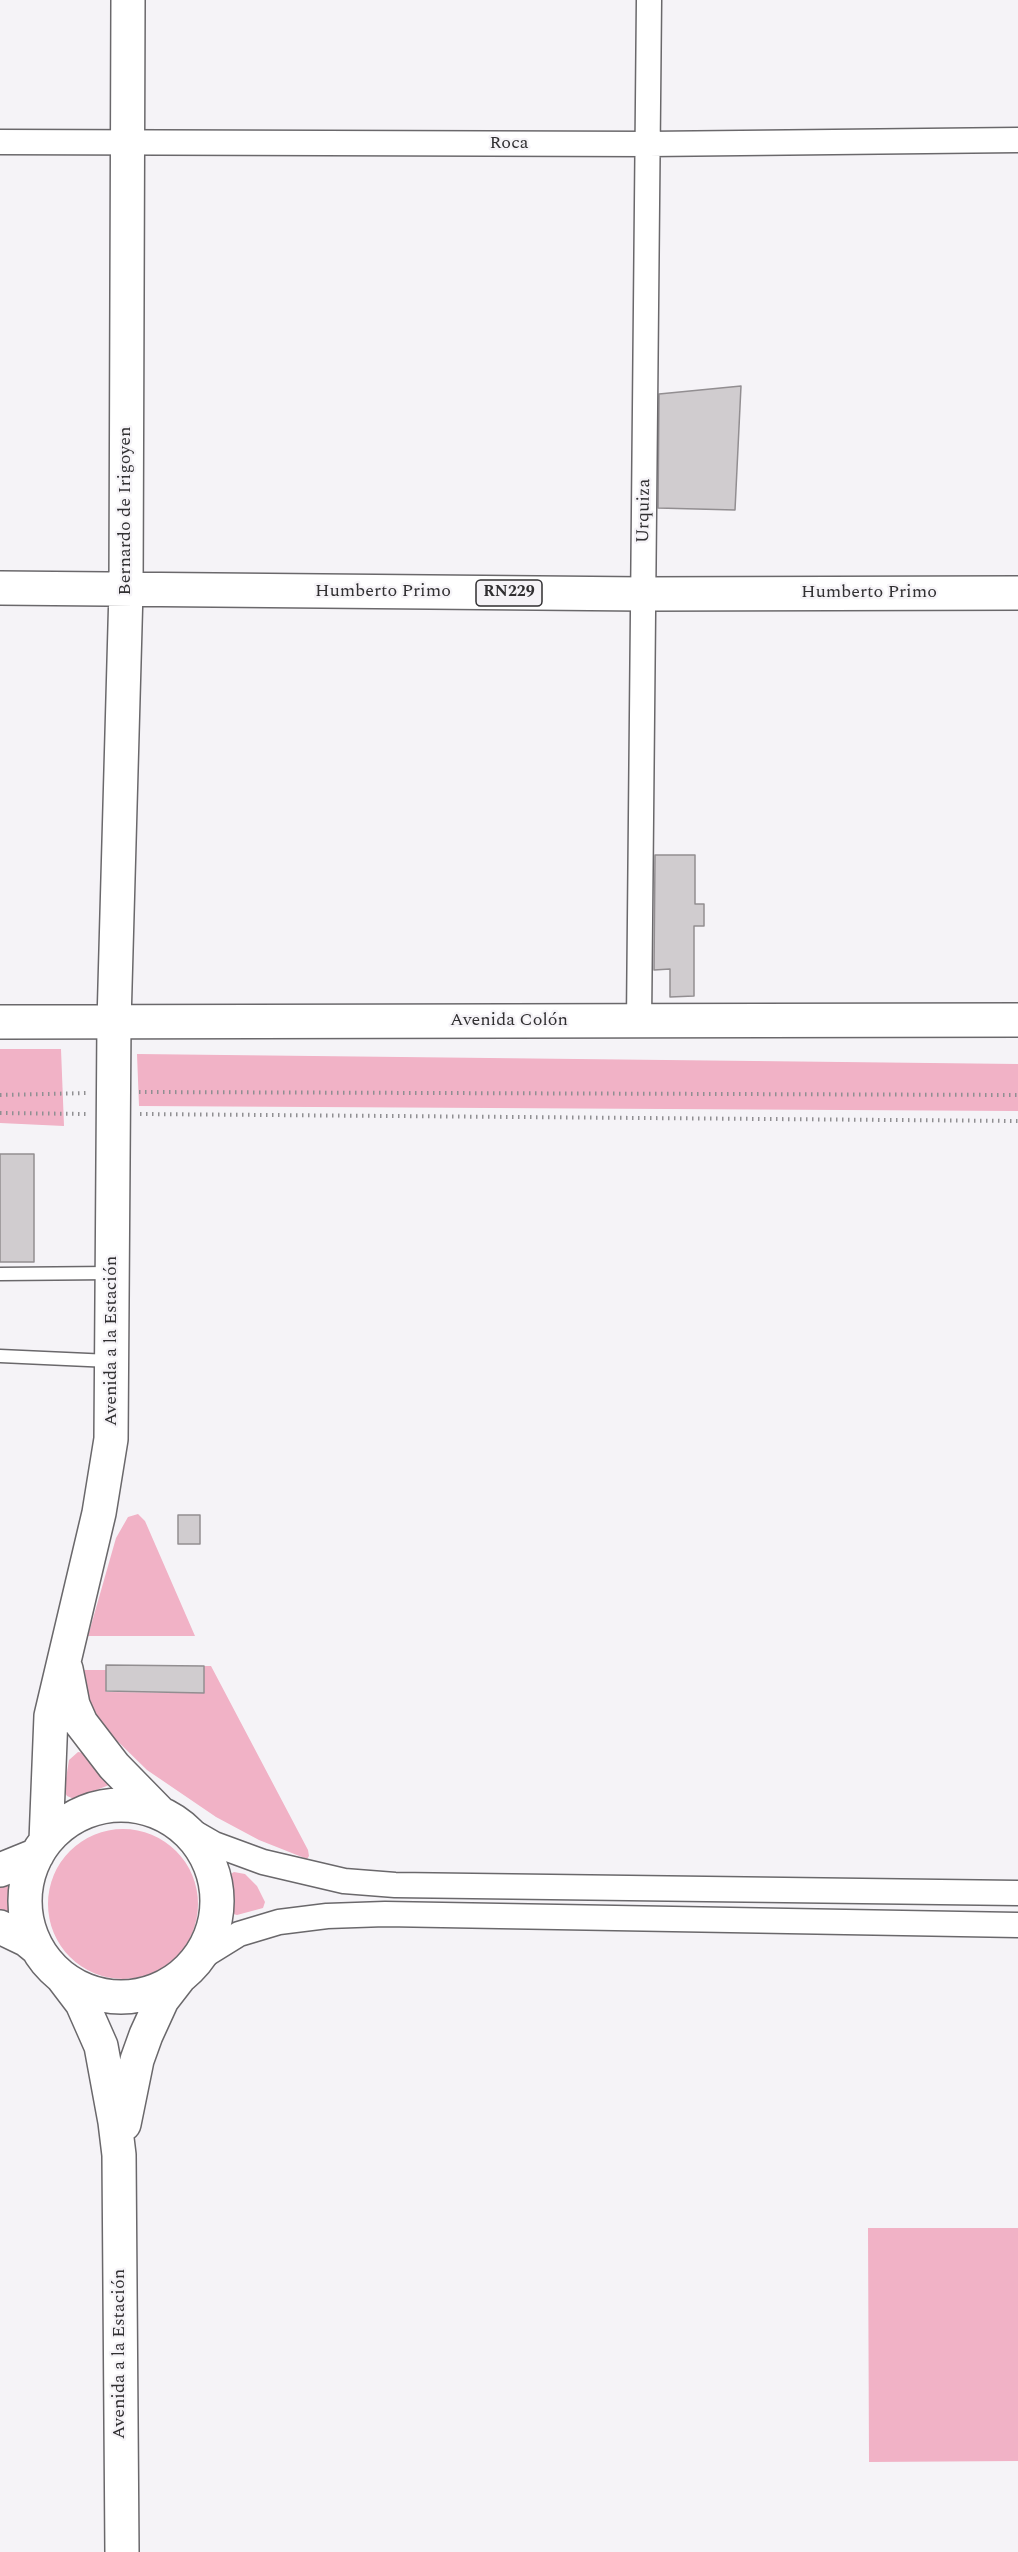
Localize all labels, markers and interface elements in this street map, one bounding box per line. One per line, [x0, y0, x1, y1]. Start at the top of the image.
street label: Roca [489, 133, 529, 155]
street label: Bernardo de Irigoyen [115, 427, 137, 595]
street label: Urquiza [634, 479, 656, 543]
road number: RN229 [476, 580, 542, 606]
street label: Humberto Primo [315, 581, 451, 603]
street label: Humberto Primo [801, 582, 937, 604]
street label: Avenida Colón [450, 1010, 568, 1032]
street label: Avenida a la Estación [101, 1256, 123, 1426]
street label: Avenida a la Estación [109, 2269, 131, 2439]

